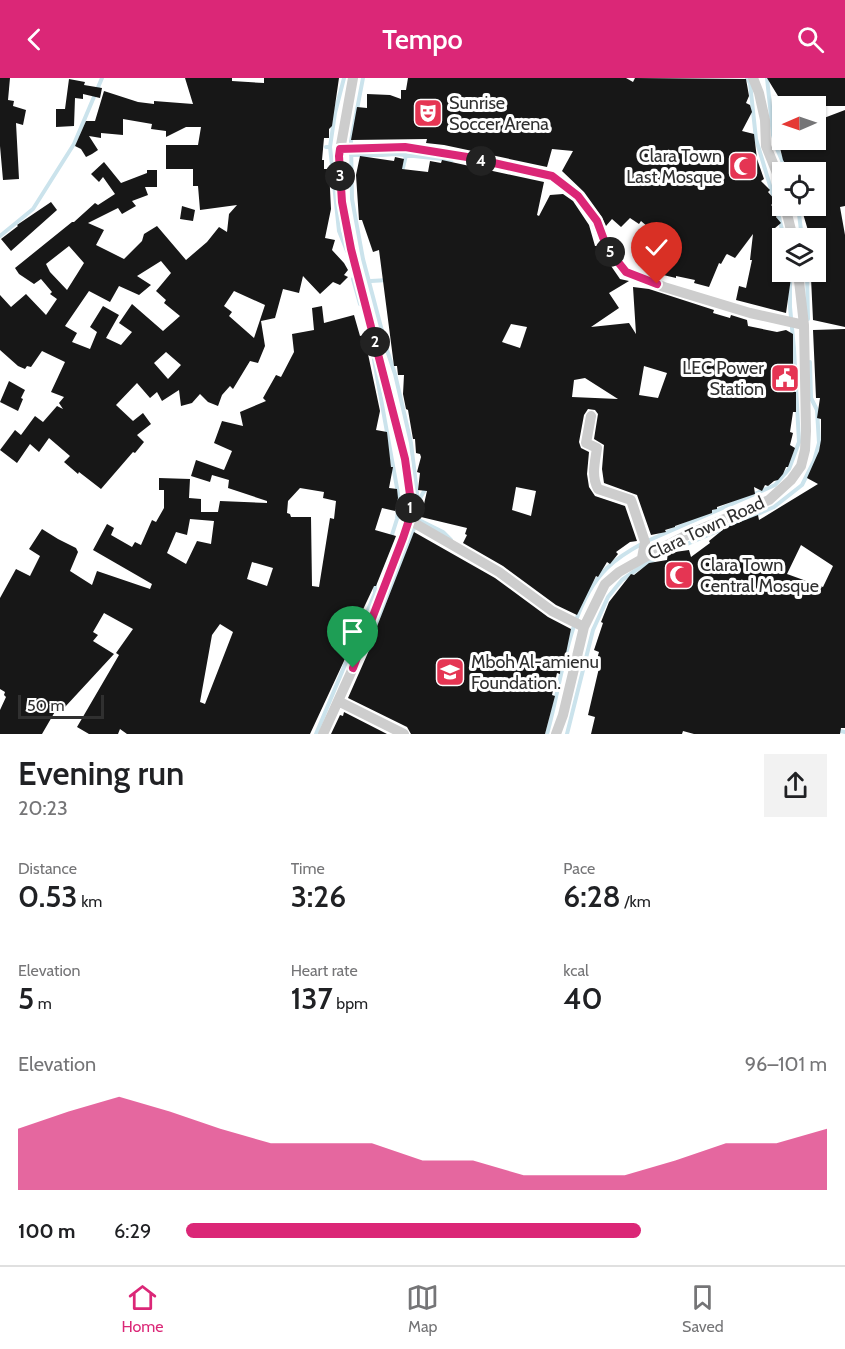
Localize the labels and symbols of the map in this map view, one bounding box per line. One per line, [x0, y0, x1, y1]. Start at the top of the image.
place label: Sunrise Soccer Arena [449, 92, 549, 135]
north arrow [772, 96, 826, 150]
theatre icon: Sunrise Soccer Arena [412, 97, 444, 129]
place label: Clara Town Last Mosque [626, 145, 722, 188]
pin: 4 [466, 146, 496, 176]
mosque icon: Clara Town Last Mosque [727, 150, 759, 182]
pin: 3 [325, 161, 355, 191]
pin [631, 222, 682, 284]
pin: 5 [595, 237, 625, 267]
pin: 2 [360, 327, 390, 357]
place label: LEC Power Station [682, 357, 764, 400]
public building icon: LEC Power Station [769, 362, 801, 394]
street label: Clara Town Road [644, 491, 768, 565]
pin: 1 [395, 493, 425, 523]
place label: Clara Town Central Mosque [700, 554, 819, 597]
mosque icon: Clara Town Central Mosque [663, 559, 695, 591]
pin [327, 606, 378, 668]
place label: Mboh Al-amienu Foundation. [471, 651, 599, 694]
school or university icon: Mboh Al-amienu Foundation. [434, 656, 466, 688]
scale bar [18, 692, 104, 720]

